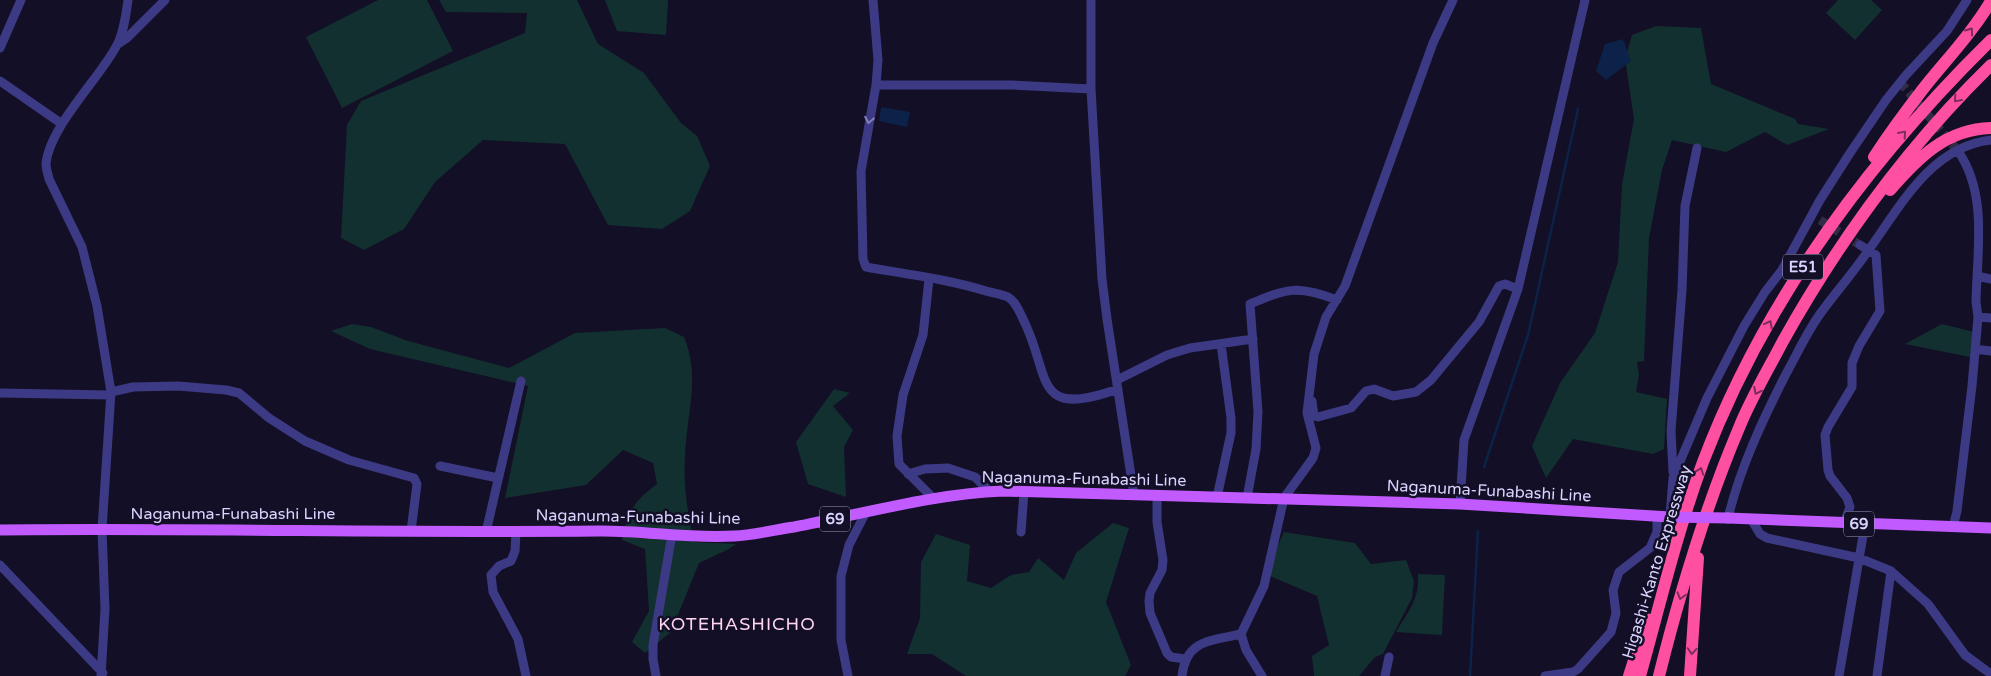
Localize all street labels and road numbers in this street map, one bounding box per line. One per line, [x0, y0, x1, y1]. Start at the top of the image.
road number: E51 [1783, 254, 1823, 280]
street label: Higashi-Kanto Expressway [1618, 462, 1696, 661]
street label: Naganuma-Funabashi Line [981, 467, 1187, 491]
street label: Naganuma-Funabashi Line [1386, 476, 1592, 506]
street label: Naganuma-Funabashi Line [131, 504, 335, 524]
street label: Naganuma-Funabashi Line [535, 505, 741, 529]
road number: 69 [820, 506, 850, 532]
road number: 69 [1844, 512, 1874, 536]

